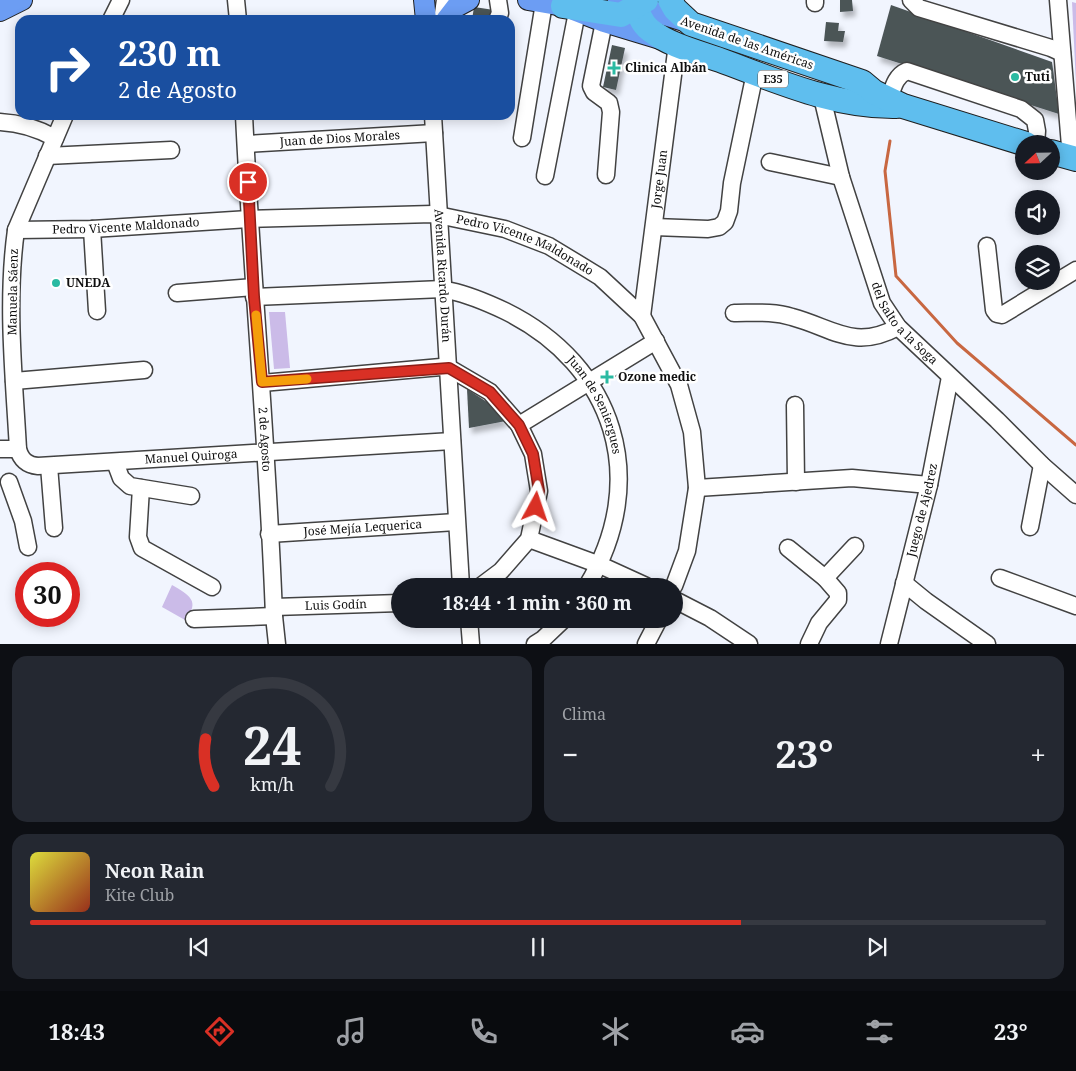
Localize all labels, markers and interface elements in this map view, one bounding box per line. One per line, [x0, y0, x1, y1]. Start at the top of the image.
street label: Avenida de las Américas [678, 12, 816, 73]
text: 230 m [118, 29, 221, 76]
icon: right [35, 35, 100, 100]
place label: Clinica Albán [625, 59, 707, 76]
marker: Clinica Albán [607, 61, 621, 75]
place label: Tuti [1025, 68, 1051, 85]
road number: E35 [758, 70, 788, 88]
marker: Tuti [1009, 71, 1021, 83]
text: 2 de Agosto [118, 74, 237, 104]
street label: Juan de Dios Morales [278, 126, 400, 150]
north arrow [1015, 135, 1060, 180]
map controls [1015, 135, 1060, 290]
street label: Jorge Juan [647, 148, 671, 211]
pin [227, 161, 269, 203]
icon: arrive [234, 168, 262, 196]
button: sound [1015, 190, 1060, 235]
street label: Avenida Ricardo Durán [431, 208, 456, 343]
street label: Pedro Vicente Maldonado [455, 210, 597, 279]
street label: Pedro Vicente Maldonado [52, 213, 200, 238]
button: layers [1015, 245, 1060, 290]
street label: Manuela Sáenz [3, 248, 22, 336]
place label: UNEDA [66, 274, 111, 291]
marker: UNEDA [50, 277, 62, 289]
street label: del Salto a la Soga [868, 279, 942, 368]
street label: Juan de Seniergues [563, 351, 626, 455]
place label: Ozone medic [618, 368, 696, 385]
marker: Ozone medic [600, 370, 614, 384]
street label: 2 de Agosto [255, 406, 276, 472]
street label: Manuel Quiroga [144, 445, 238, 468]
street label: Juego de Ajedrez [902, 462, 941, 560]
position arrow [509, 480, 561, 532]
street label: José Mejía Lequerica [302, 515, 423, 540]
speed limit sign: 30 [15, 562, 80, 627]
text: 18:44 · 1 min · 360 m [442, 590, 632, 616]
street label: Luis Godín [305, 595, 367, 614]
text: Clima [562, 703, 606, 725]
text: 24 [243, 709, 301, 780]
text: 23° [775, 727, 833, 779]
text: − [562, 735, 578, 773]
text: + [1030, 735, 1046, 773]
text: km/h [250, 772, 294, 796]
text: Neon Rain [105, 858, 204, 884]
text: Kite Club [105, 884, 174, 906]
icon: previous [185, 933, 213, 961]
icon: pause [524, 933, 552, 961]
icon: next [863, 933, 891, 961]
icon: directions [202, 1014, 237, 1049]
icon: music [334, 1014, 369, 1049]
icon: phone [466, 1014, 501, 1049]
icon: climate [598, 1014, 633, 1049]
icon: car [730, 1014, 765, 1049]
icon: filters [862, 1014, 897, 1049]
text: 18:43 [48, 1016, 105, 1046]
text: 23° [994, 1016, 1027, 1046]

